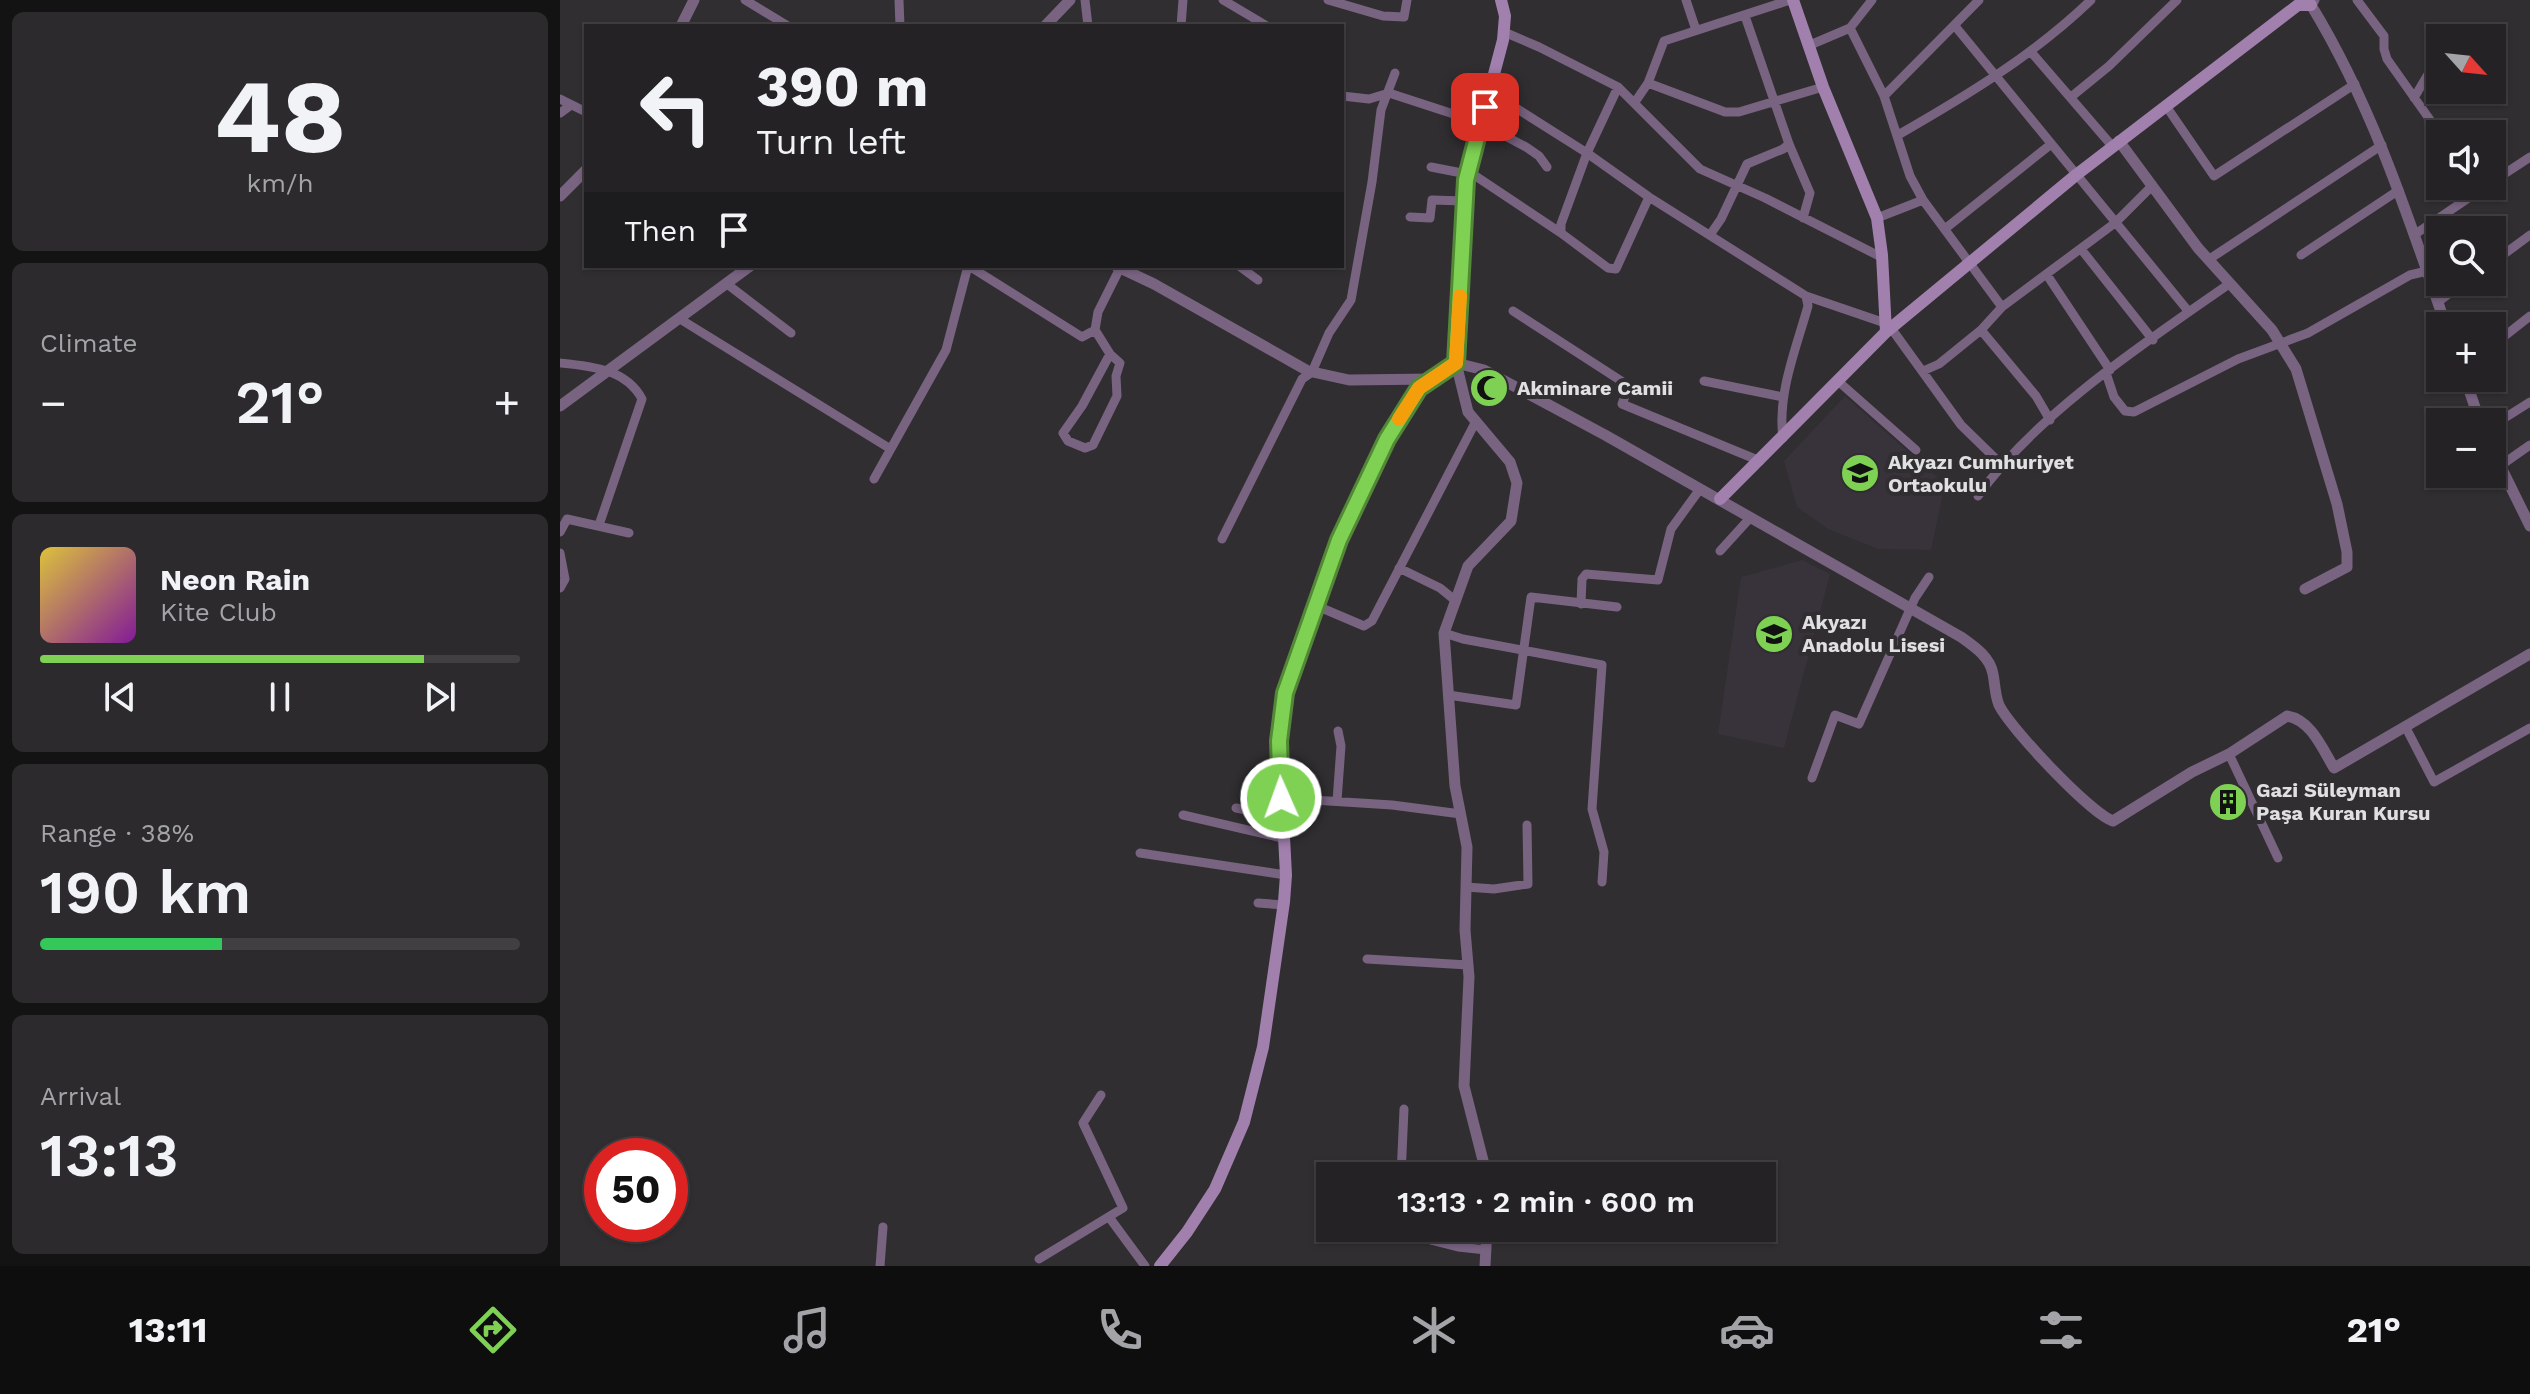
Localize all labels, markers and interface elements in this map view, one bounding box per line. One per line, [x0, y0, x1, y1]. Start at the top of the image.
north arrow [2426, 24, 2506, 104]
map controls [2426, 24, 2506, 488]
text: 390 m [756, 54, 928, 120]
text: 48 [214, 55, 346, 177]
icon: left [624, 56, 728, 160]
pin [1451, 73, 1519, 141]
icon: arrive [1463, 85, 1507, 129]
button: sound [2426, 120, 2506, 200]
text: Turn left [756, 121, 906, 163]
text: km/h [247, 168, 313, 198]
icon: arrive [712, 208, 756, 252]
text: Then [624, 213, 696, 248]
button: search [2426, 216, 2506, 296]
button: + [2426, 312, 2506, 392]
text: Climate [40, 328, 138, 358]
text: 21° [235, 367, 325, 438]
mosque icon: Akminare Camii [1468, 367, 1510, 409]
place label: Akminare Camii [1517, 376, 1673, 400]
text: − [40, 377, 67, 429]
text: + [493, 377, 520, 429]
button: − [2426, 408, 2506, 488]
place label: Akyazı Cumhuriyet Ortaokulu [1888, 450, 2074, 497]
school or university icon: Akyazı Cumhuriyet Ortaokulu [1839, 452, 1881, 494]
text: Neon Rain [160, 562, 310, 597]
text: Kite Club [160, 597, 277, 627]
place label: Akyazı Anadolu Lisesi [1802, 610, 1945, 657]
school or university icon: Akyazı Anadolu Lisesi [1753, 613, 1795, 655]
icon: previous [98, 675, 142, 719]
icon: pause [258, 675, 302, 719]
icon: next [418, 675, 462, 719]
position arrow [1239, 756, 1323, 840]
place label: Gazi Süleyman Paşa Kuran Kursu [2256, 778, 2430, 825]
building icon: Gazi Süleyman Paşa Kuran Kursu [2207, 781, 2249, 823]
text: Range · 38% [40, 818, 194, 848]
text: 190 km [40, 857, 251, 928]
text: Arrival [40, 1081, 121, 1111]
text: 13:13 [40, 1120, 179, 1191]
speed limit sign: 50 [584, 1138, 688, 1242]
text: 13:13 · 2 min · 600 m [1397, 1184, 1695, 1219]
icon: directions [465, 1302, 521, 1358]
icon: music [779, 1302, 835, 1358]
icon: phone [1092, 1302, 1148, 1358]
icon: climate [1406, 1302, 1462, 1358]
icon: car [1719, 1302, 1775, 1358]
icon: filters [2033, 1302, 2089, 1358]
text: 13:11 [129, 1309, 208, 1351]
text: 21° [2346, 1309, 2401, 1351]

